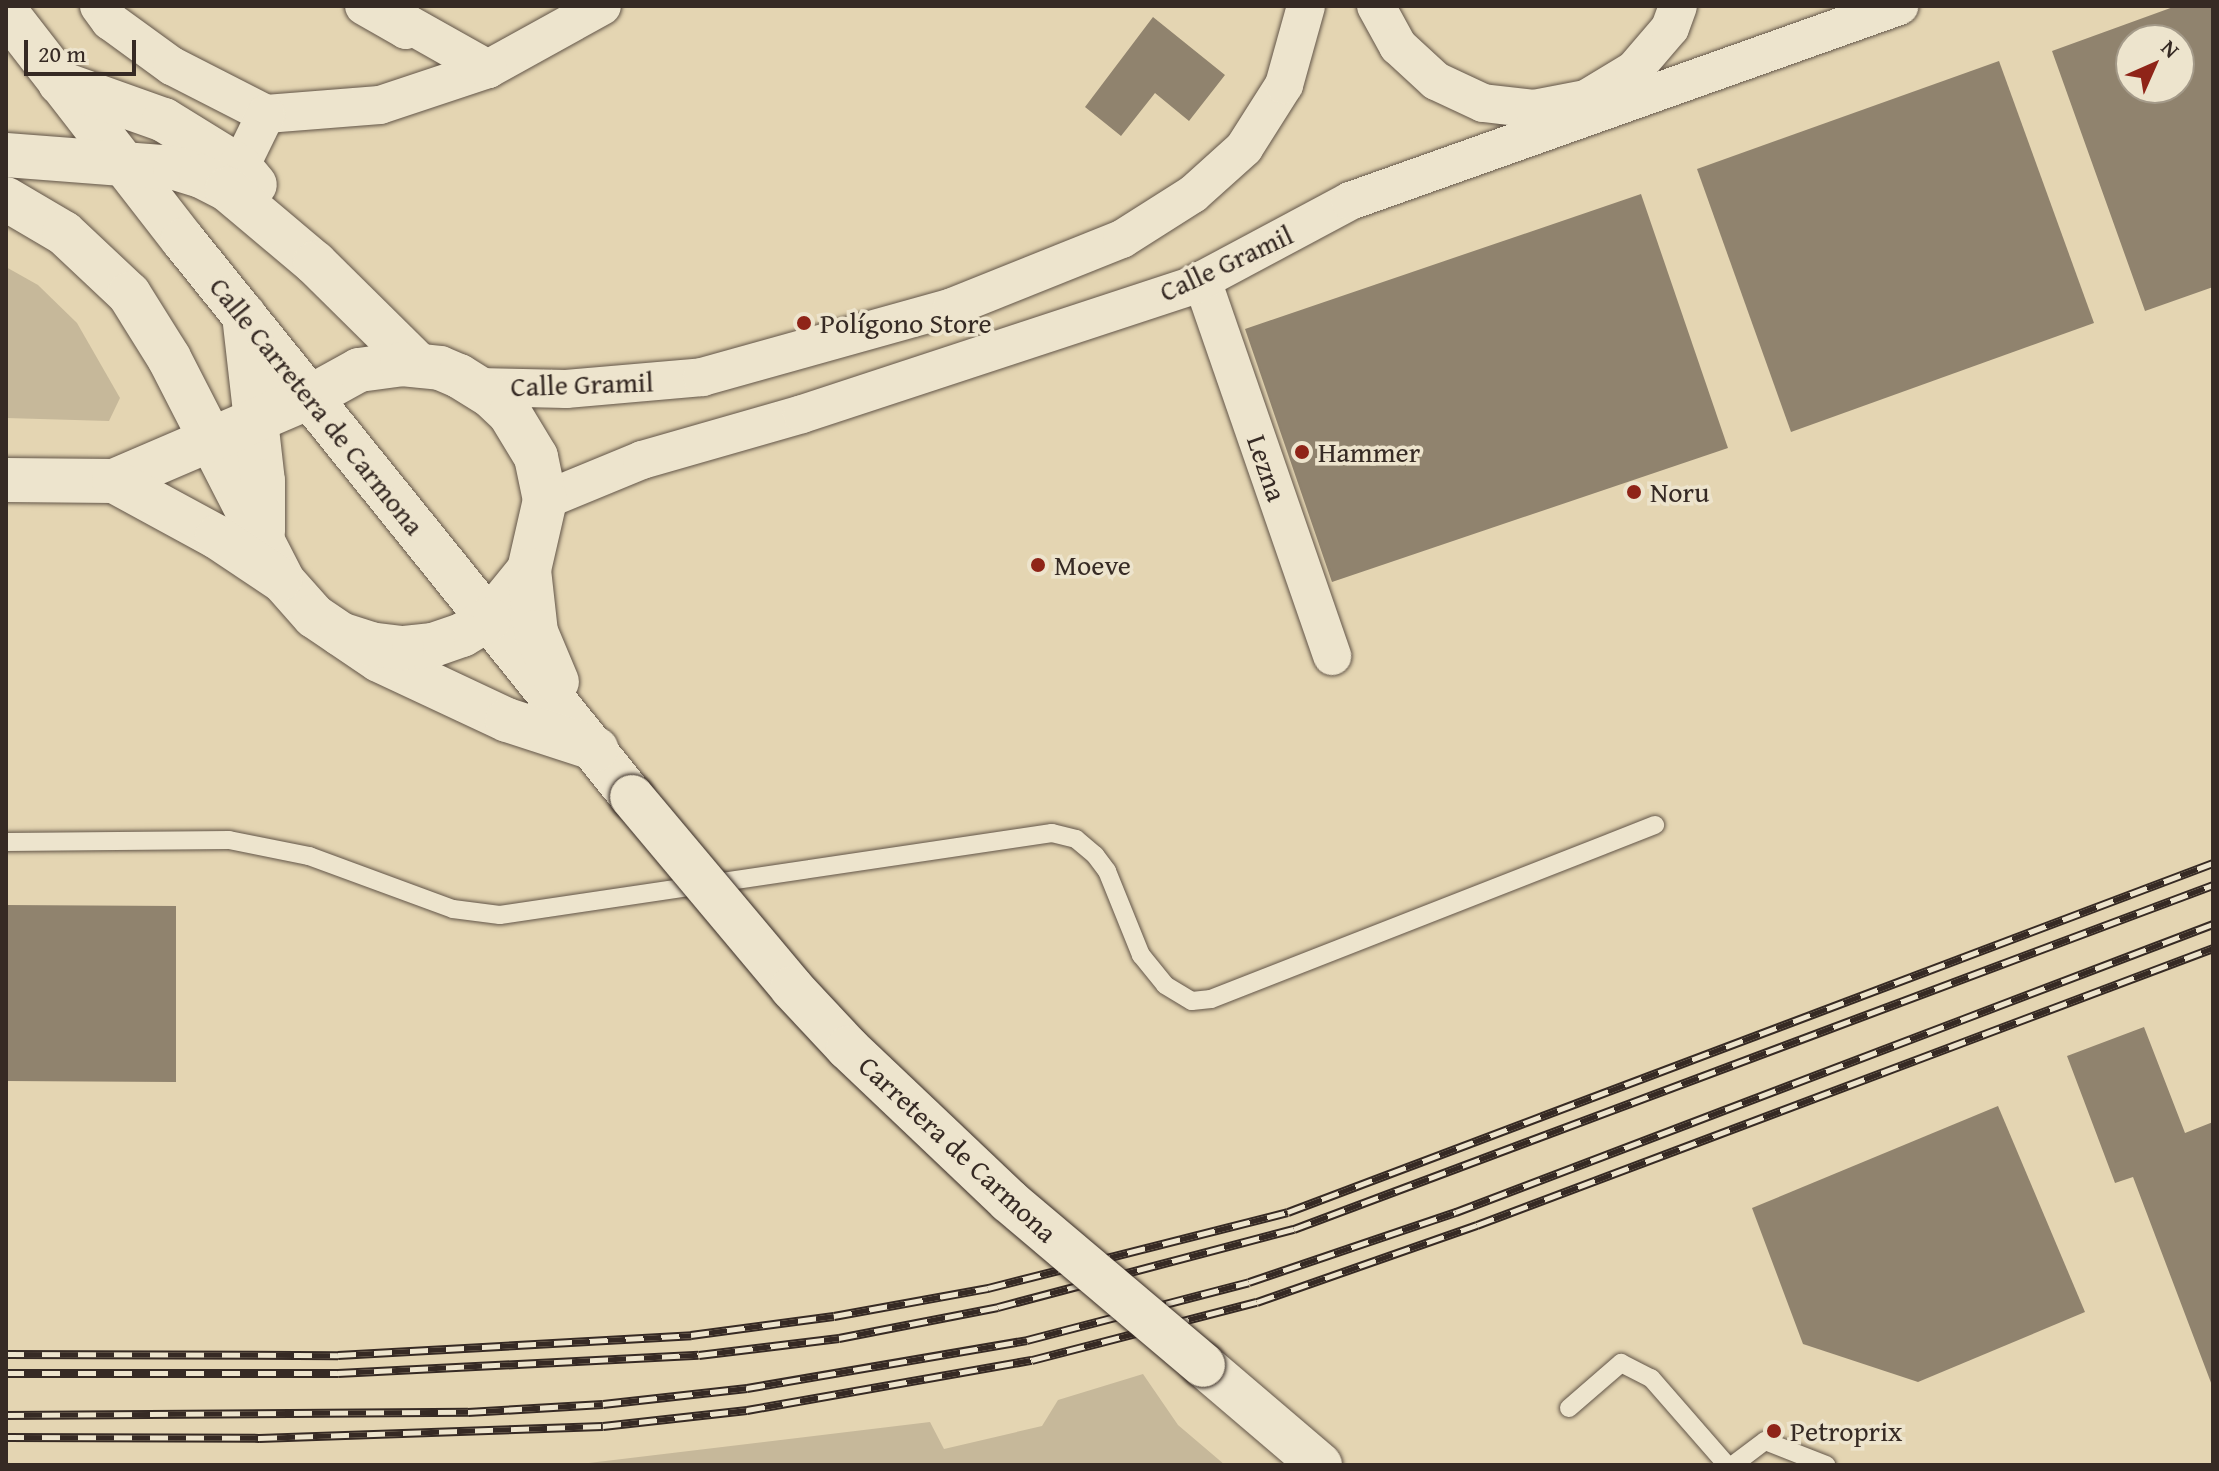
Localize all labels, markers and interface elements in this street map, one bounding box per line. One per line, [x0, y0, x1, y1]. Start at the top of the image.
scale bar [28, 24, 140, 74]
north arrow [2115, 24, 2195, 104]
text: N [2154, 32, 2187, 65]
text: 20 m [38, 36, 86, 71]
street label: Calle Gramil [1154, 218, 1298, 308]
street label: Calle Carretera de Carmona [203, 270, 431, 542]
place label: Polígono Store [820, 306, 992, 340]
marker: Polígono Store [795, 314, 813, 332]
street label: Calle Gramil [510, 365, 654, 403]
street label: Lezna [1240, 430, 1294, 506]
place label: Hammer [1318, 435, 1420, 469]
marker: Hammer [1293, 443, 1311, 461]
place label: Noru [1650, 475, 1709, 509]
marker: Noru [1625, 483, 1643, 501]
place label: Moeve [1054, 548, 1131, 582]
marker: Moeve [1029, 556, 1047, 574]
street label: Carretera de Carmona [852, 1049, 1064, 1249]
place label: Petroprix [1790, 1414, 1902, 1448]
marker: Petroprix [1765, 1422, 1783, 1440]

